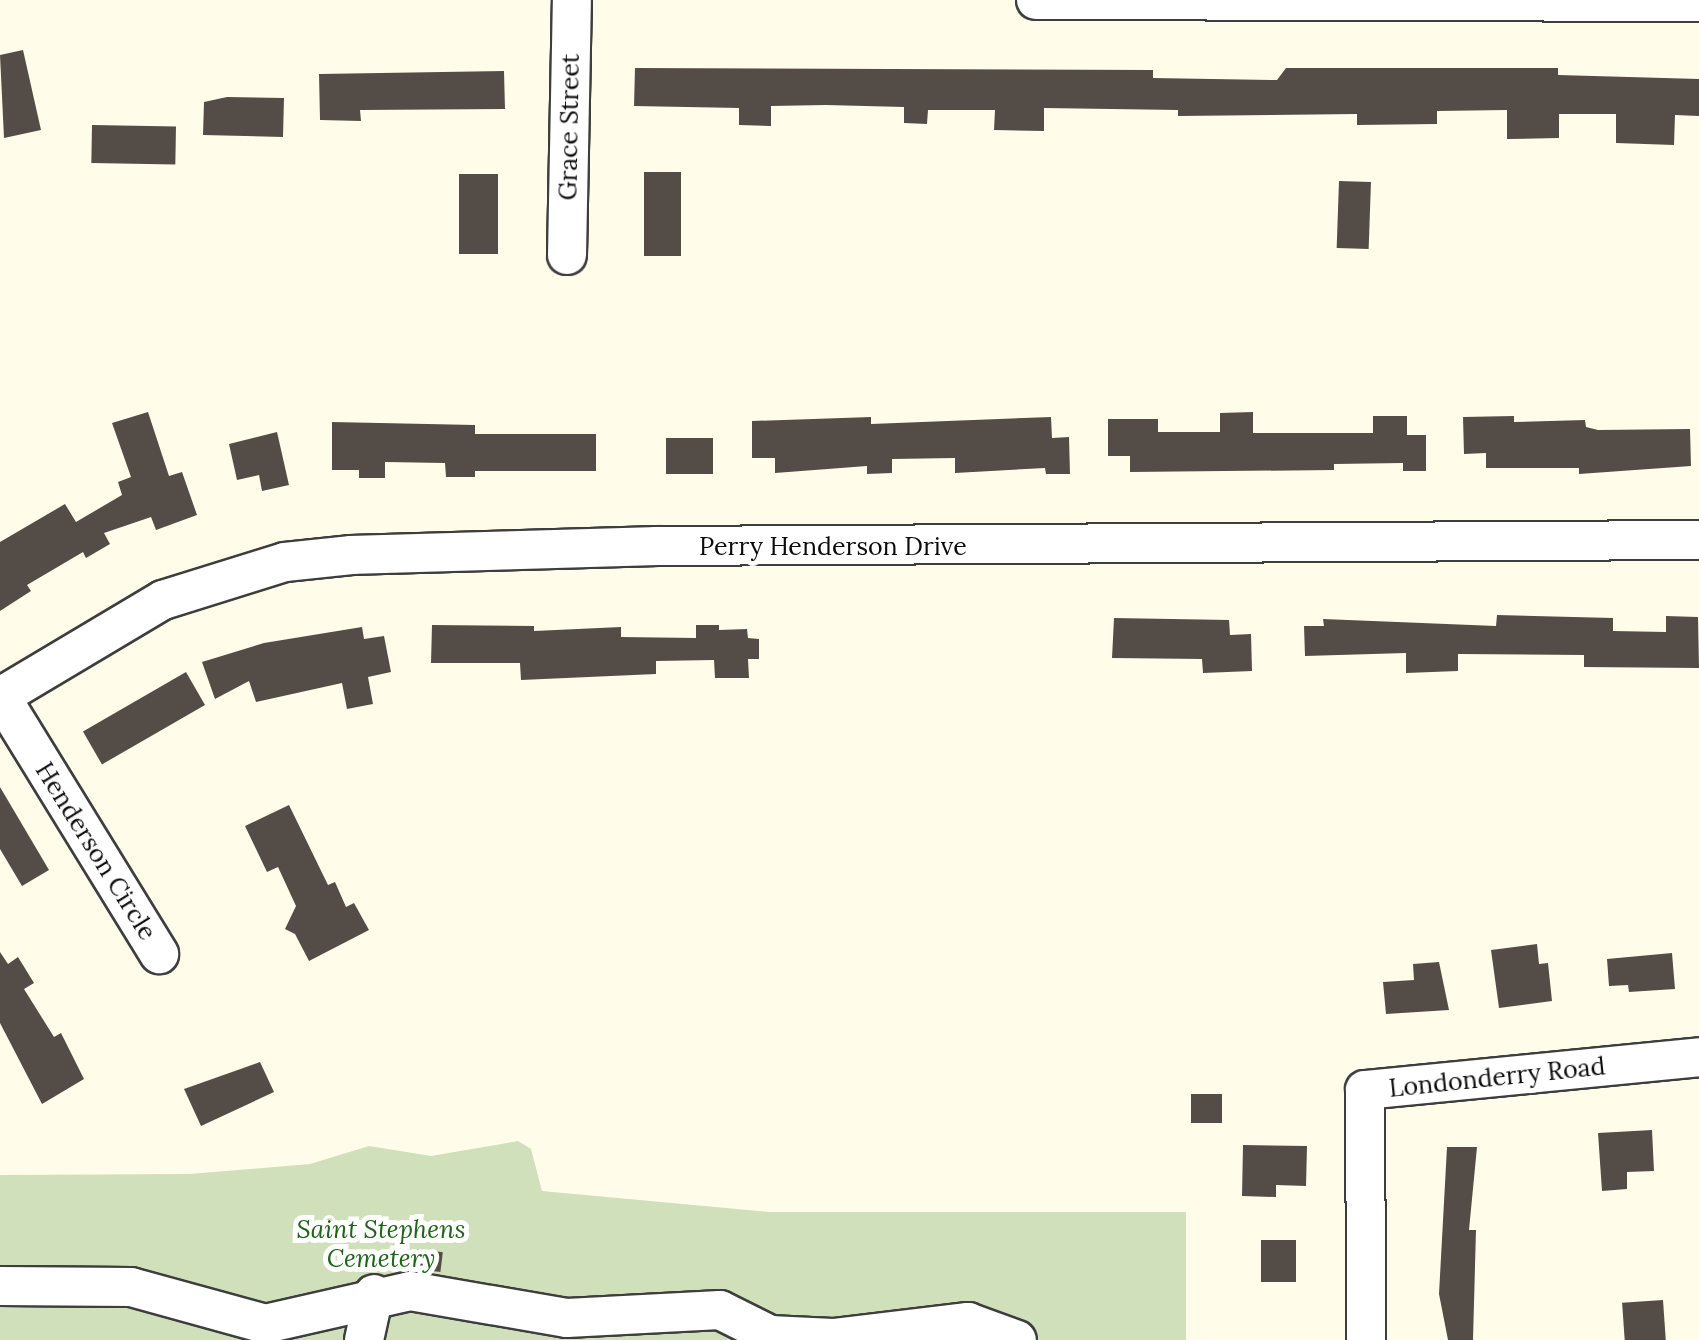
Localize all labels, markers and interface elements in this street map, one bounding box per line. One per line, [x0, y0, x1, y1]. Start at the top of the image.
street label: Grace Street [553, 53, 585, 201]
street label: Perry Henderson Drive [699, 531, 967, 561]
street label: Henderson Circle [29, 757, 163, 945]
street label: Londonderry Road [1387, 1051, 1607, 1103]
park label: Saint Stephens Cemetery [297, 1215, 465, 1274]

